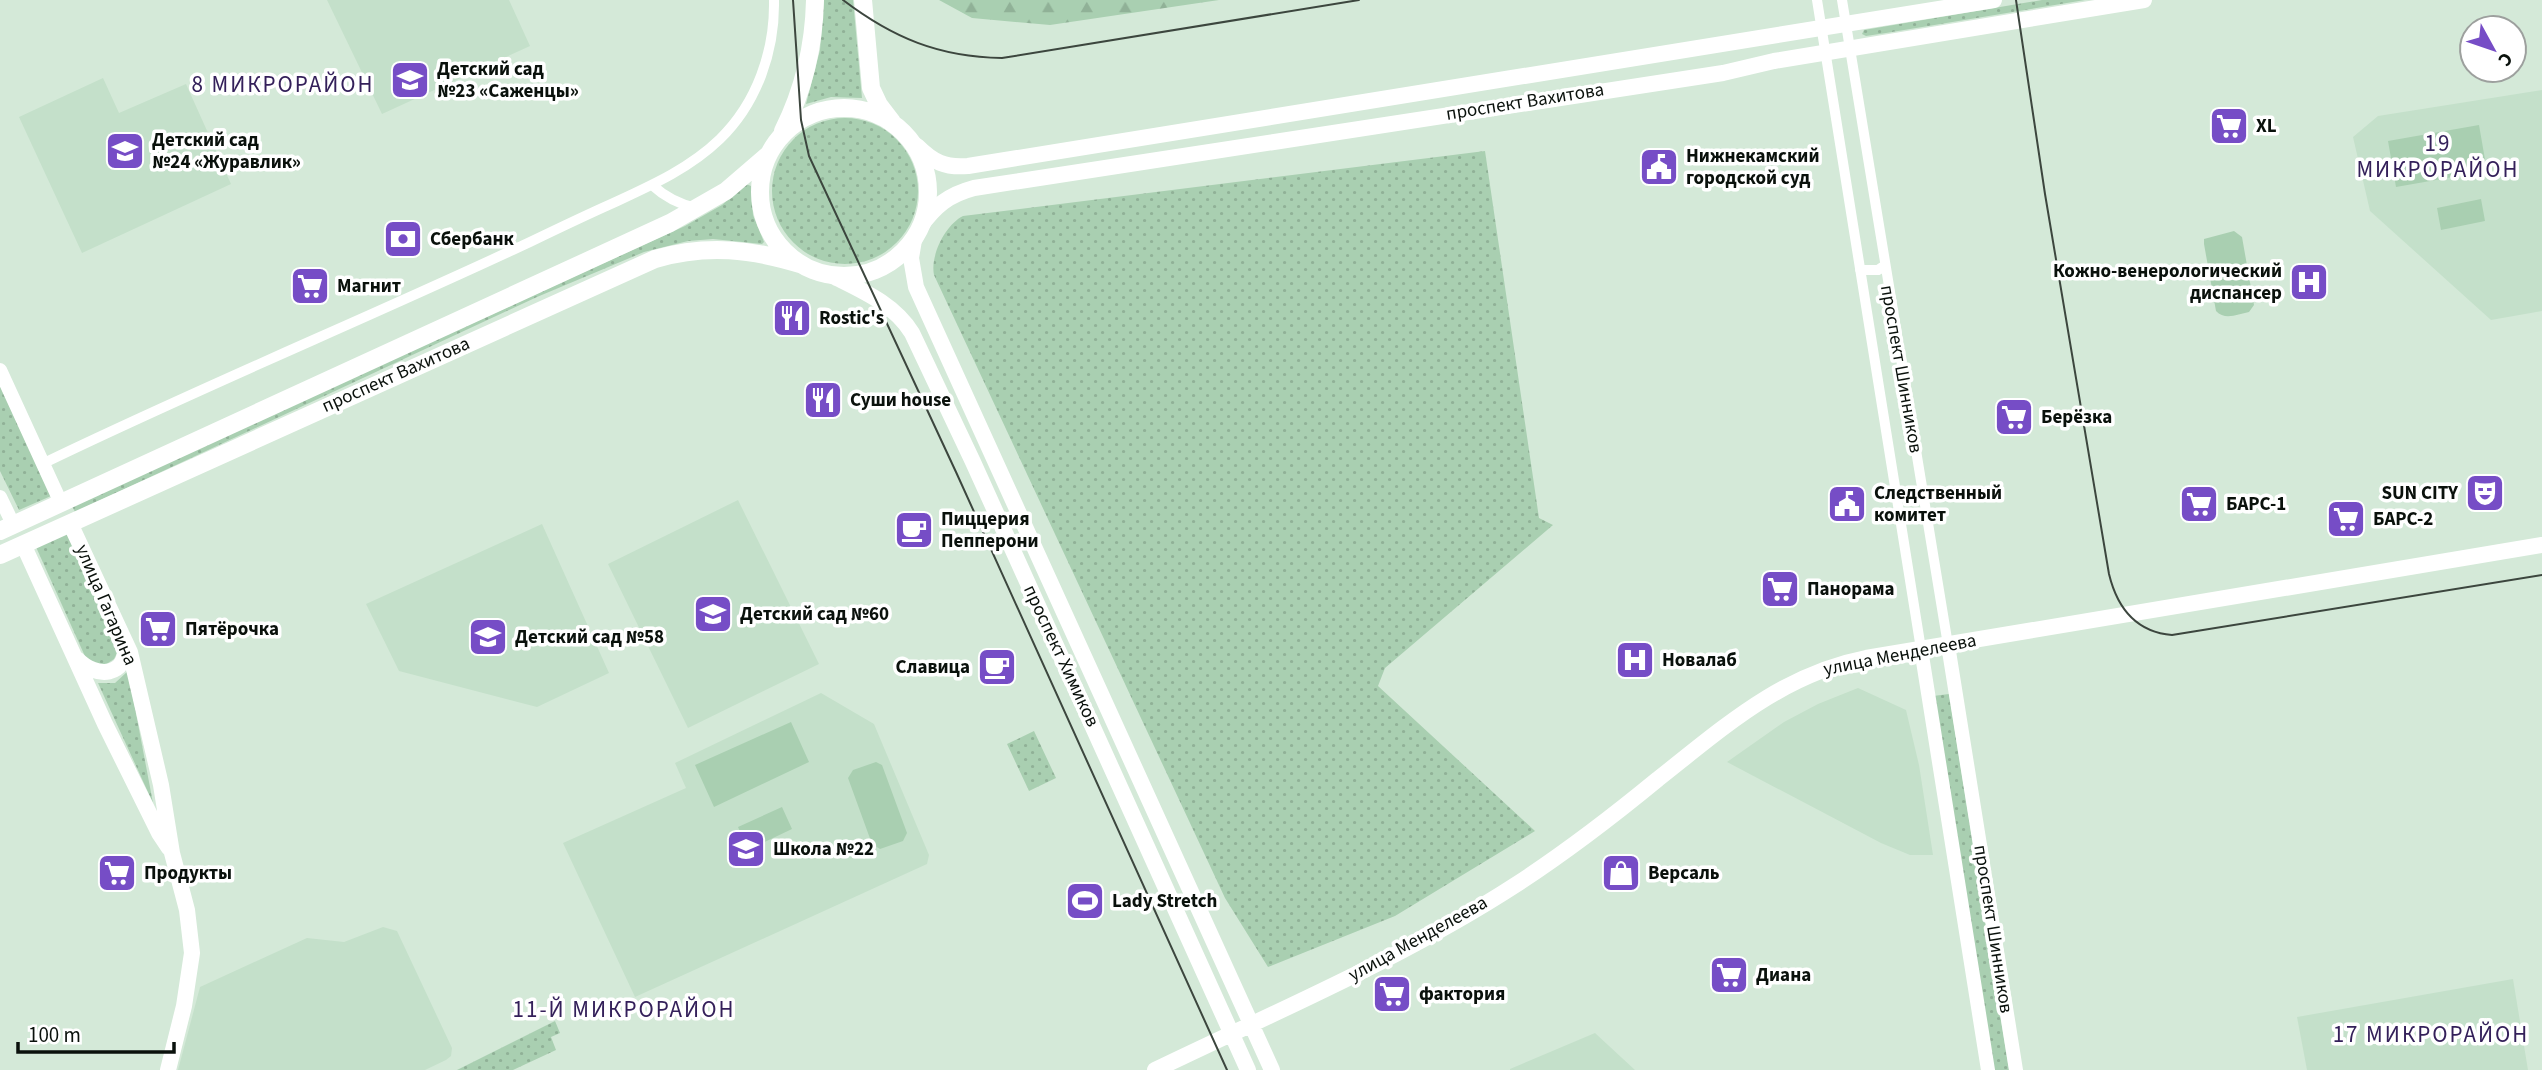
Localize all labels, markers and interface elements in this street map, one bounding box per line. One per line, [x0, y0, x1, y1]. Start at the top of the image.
north arrow [2458, 14, 2528, 84]
text: С [2491, 46, 2519, 72]
place label: Детский сад №23 «Саженцы» [437, 56, 579, 105]
school or university icon: Детский сад №23 «Саженцы» [389, 59, 431, 101]
district label: 8 МИКРОРАЙОН [191, 68, 375, 101]
street label: проспект Вахитова [1444, 76, 1606, 128]
supermarket icon: XL [2208, 105, 2250, 147]
place label: XL [2256, 113, 2277, 140]
place label: Детский сад №24 «Журавлик» [152, 127, 301, 176]
district label: 19 МИКРОРАЙОН [2356, 127, 2520, 186]
school or university icon: Детский сад №24 «Журавлик» [104, 130, 146, 172]
place label: Нижнекамский городской суд [1686, 143, 1820, 192]
public building icon: Нижнекамский городской суд [1638, 146, 1680, 188]
bank icon: Сбербанк [382, 218, 424, 260]
place label: Сбербанк [430, 226, 515, 253]
place label: Кожно-венерологический диспансер [2053, 258, 2282, 307]
hospital icon: Кожно-венерологический диспансер [2288, 261, 2330, 303]
supermarket icon: Магнит [289, 265, 331, 307]
place label: Магнит [337, 273, 401, 300]
street label: проспект Шинников [1873, 283, 1929, 455]
restaurant icon: Rostic's [771, 297, 813, 339]
place label: Rostic's [819, 305, 884, 332]
street label: проспект Вахитова [318, 330, 474, 420]
restaurant icon: Суши house [802, 379, 844, 421]
place label: Суши house [850, 387, 951, 414]
supermarket icon: Берёзка [1993, 396, 2035, 438]
place label: Берёзка [2041, 404, 2112, 431]
theatre icon: SUN CITY [2464, 472, 2506, 514]
place label: Следственный комитет [1874, 480, 2002, 529]
place label: SUN CITY [2381, 480, 2459, 507]
public building icon: Следственный комитет [1826, 483, 1868, 525]
supermarket icon: БАРС-1 [2178, 483, 2220, 525]
place label: БАРС-1 [2226, 491, 2286, 518]
supermarket icon: БАРС-2 [2325, 498, 2367, 540]
place label: Пиццерия Пепперони [941, 506, 1039, 555]
place label: БАРС-2 [2373, 506, 2433, 533]
cafe icon: Пиццерия Пепперони [893, 509, 935, 551]
street label: улица Гагарина [68, 540, 144, 670]
supermarket icon: Панорама [1759, 568, 1801, 610]
place label: Панорама [1807, 576, 1894, 603]
street label: проспект Химиков [1016, 581, 1106, 731]
school or university icon: Детский сад №60 [692, 593, 734, 635]
place label: Детский сад №60 [740, 601, 889, 628]
supermarket icon: Пятёрочка [137, 608, 179, 650]
place label: Пятёрочка [185, 616, 279, 643]
school or university icon: Детский сад №58 [467, 616, 509, 658]
place label: Детский сад №58 [515, 624, 664, 651]
street label: улица Менделеева [1821, 627, 1979, 683]
hospital icon: Новалаб [1614, 639, 1656, 681]
cafe icon: Славица [976, 646, 1018, 688]
place label: Новалаб [1662, 647, 1737, 674]
place label: Славица [895, 654, 970, 681]
school or university icon: Школа №22 [725, 828, 767, 870]
place label: Школа №22 [773, 836, 874, 863]
street label: проспект Шинников [1966, 843, 2020, 1015]
supermarket icon: Продукты [96, 852, 138, 894]
shop icon: Версаль [1600, 852, 1642, 894]
place label: Продукты [144, 860, 232, 887]
place label: Версаль [1648, 860, 1720, 887]
sports icon: Lady Stretch [1064, 880, 1106, 922]
place label: Lady Stretch [1112, 888, 1217, 915]
street label: улица Менделеева [1344, 890, 1492, 988]
supermarket icon: Диана [1708, 954, 1750, 996]
place label: Диана [1756, 962, 1811, 989]
supermarket icon: фактория [1371, 973, 1413, 1015]
place label: фактория [1419, 981, 1505, 1008]
district label: 11-Й МИКРОРАЙОН [513, 993, 735, 1026]
scale bar [18, 1010, 173, 1054]
district label: 17 МИКРОРАЙОН [2333, 1018, 2529, 1051]
text: 100 m [28, 1020, 81, 1050]

